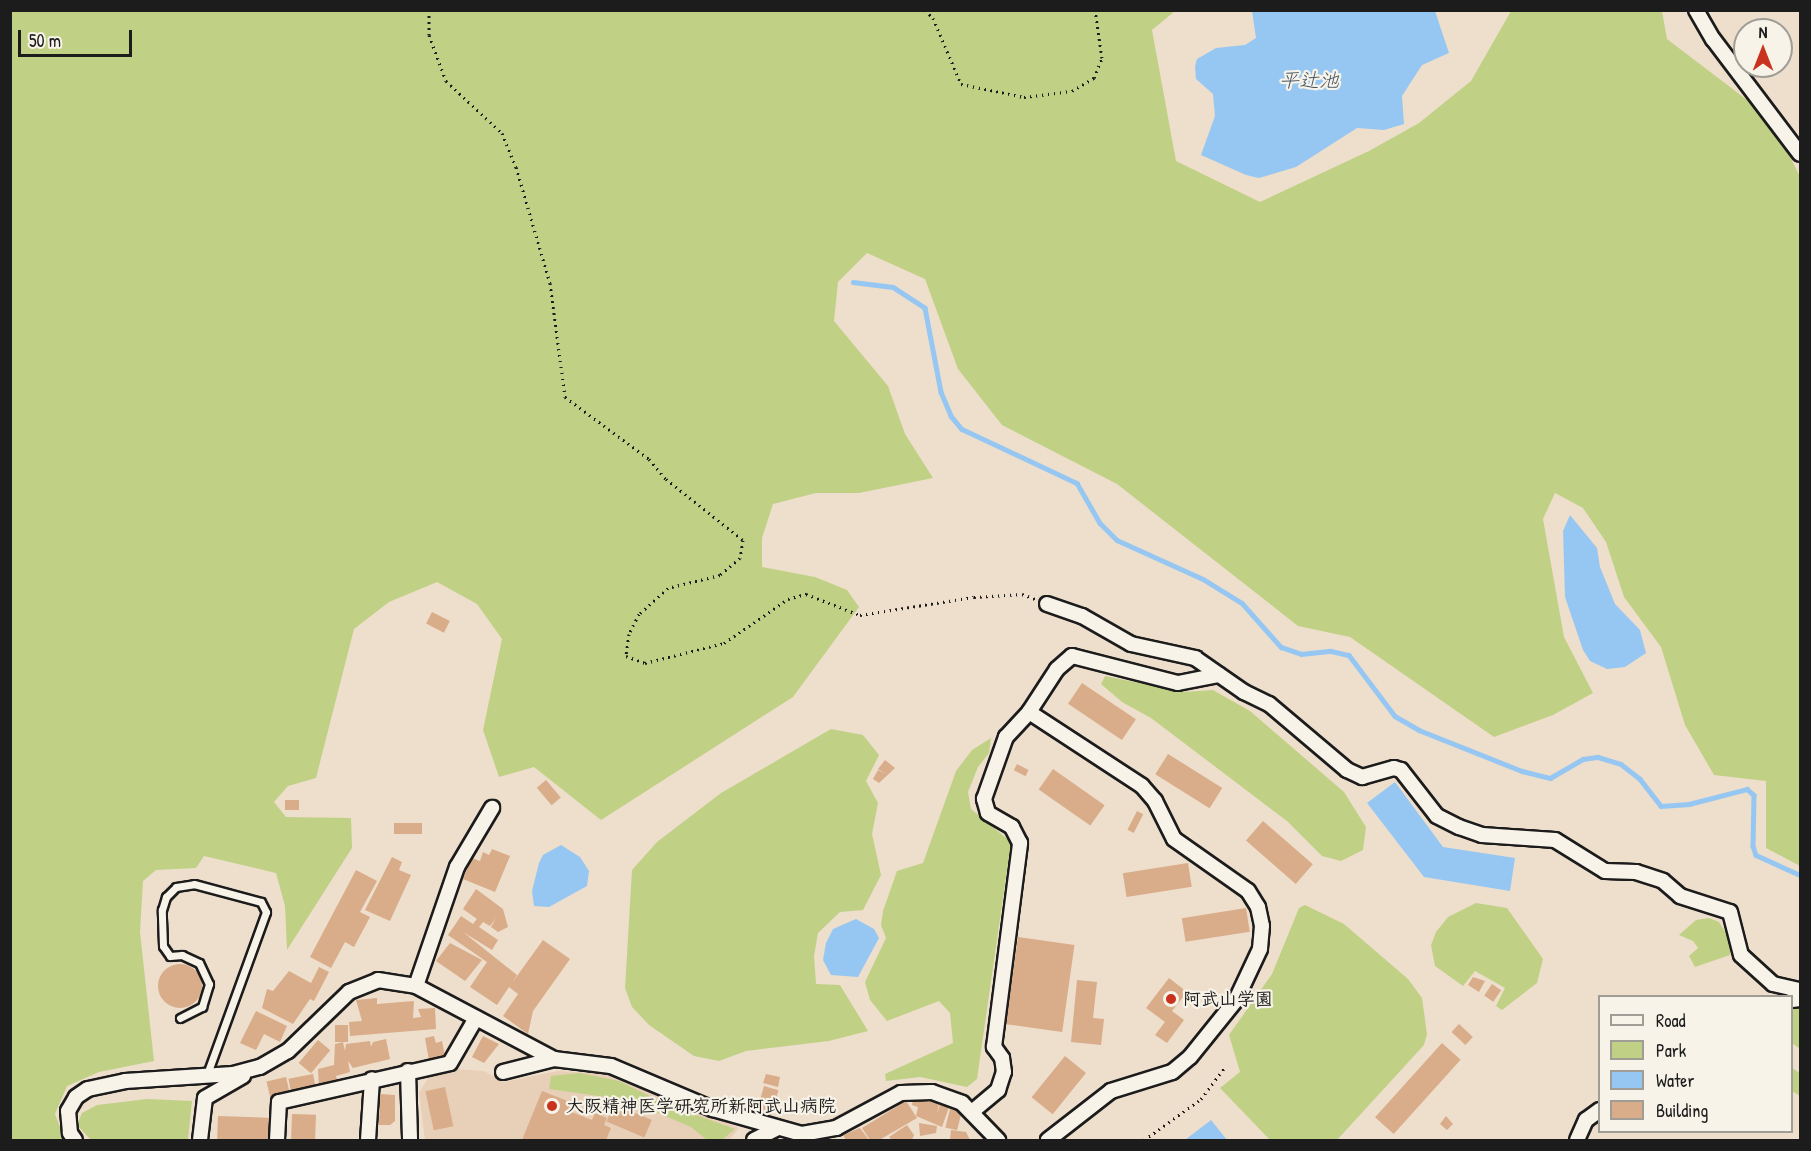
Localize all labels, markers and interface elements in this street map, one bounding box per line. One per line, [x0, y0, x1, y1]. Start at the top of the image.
scale bar [21, 18, 135, 56]
north arrow [1733, 18, 1793, 78]
text: N [1759, 21, 1767, 43]
text: 50 m [29, 28, 61, 53]
water label: 平辻池 [1279, 67, 1339, 91]
place label: 阿武山学園 [1183, 988, 1273, 1010]
marker: 阿武山学園 [1164, 992, 1178, 1006]
legend [1598, 995, 1793, 1133]
text: Road [1656, 1008, 1686, 1033]
text: Park [1656, 1038, 1686, 1063]
text: Water [1656, 1068, 1694, 1093]
place label: 大阪精神医学研究所新阿武山病院 [566, 1095, 836, 1117]
marker: 大阪精神医学研究所新阿武山病院 [543, 1097, 561, 1115]
text: Building [1656, 1098, 1708, 1123]

